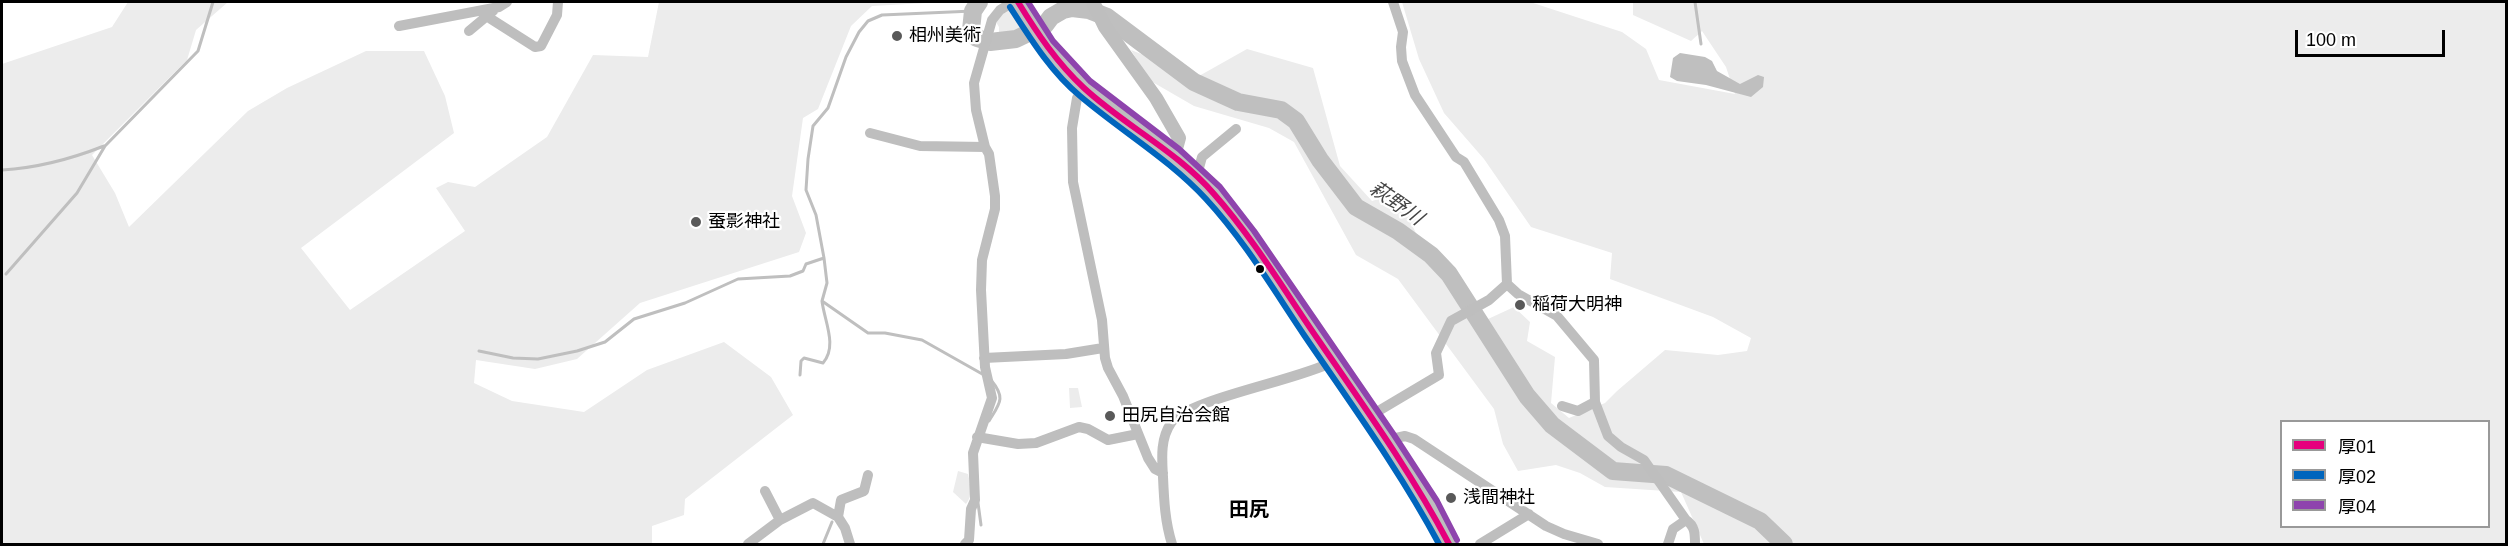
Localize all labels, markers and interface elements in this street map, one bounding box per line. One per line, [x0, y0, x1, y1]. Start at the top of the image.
scale bar [2298, 18, 2448, 56]
place label: 相州美術 [909, 25, 981, 47]
marker: 相州美術 [890, 29, 904, 43]
text: 100 m [2306, 30, 2356, 50]
water label: 萩野川 [1365, 177, 1427, 231]
place label: 蚕影神社 [708, 211, 780, 233]
marker: 蚕影神社 [689, 215, 703, 229]
unlabelled marker [1254, 263, 1266, 275]
place label: 稲荷大明神 [1532, 294, 1622, 316]
marker: 稲荷大明神 [1513, 298, 1527, 312]
place label: 田尻自治会館 [1122, 405, 1230, 427]
marker: 田尻自治会館 [1103, 409, 1117, 423]
legend [2280, 420, 2490, 528]
text: 厚01 [2338, 437, 2376, 457]
text: 厚02 [2338, 467, 2376, 487]
place label: 浅間神社 [1463, 487, 1535, 509]
marker: 浅間神社 [1444, 491, 1458, 505]
text: 厚04 [2338, 497, 2376, 517]
district label: 田尻 [1229, 498, 1269, 522]

